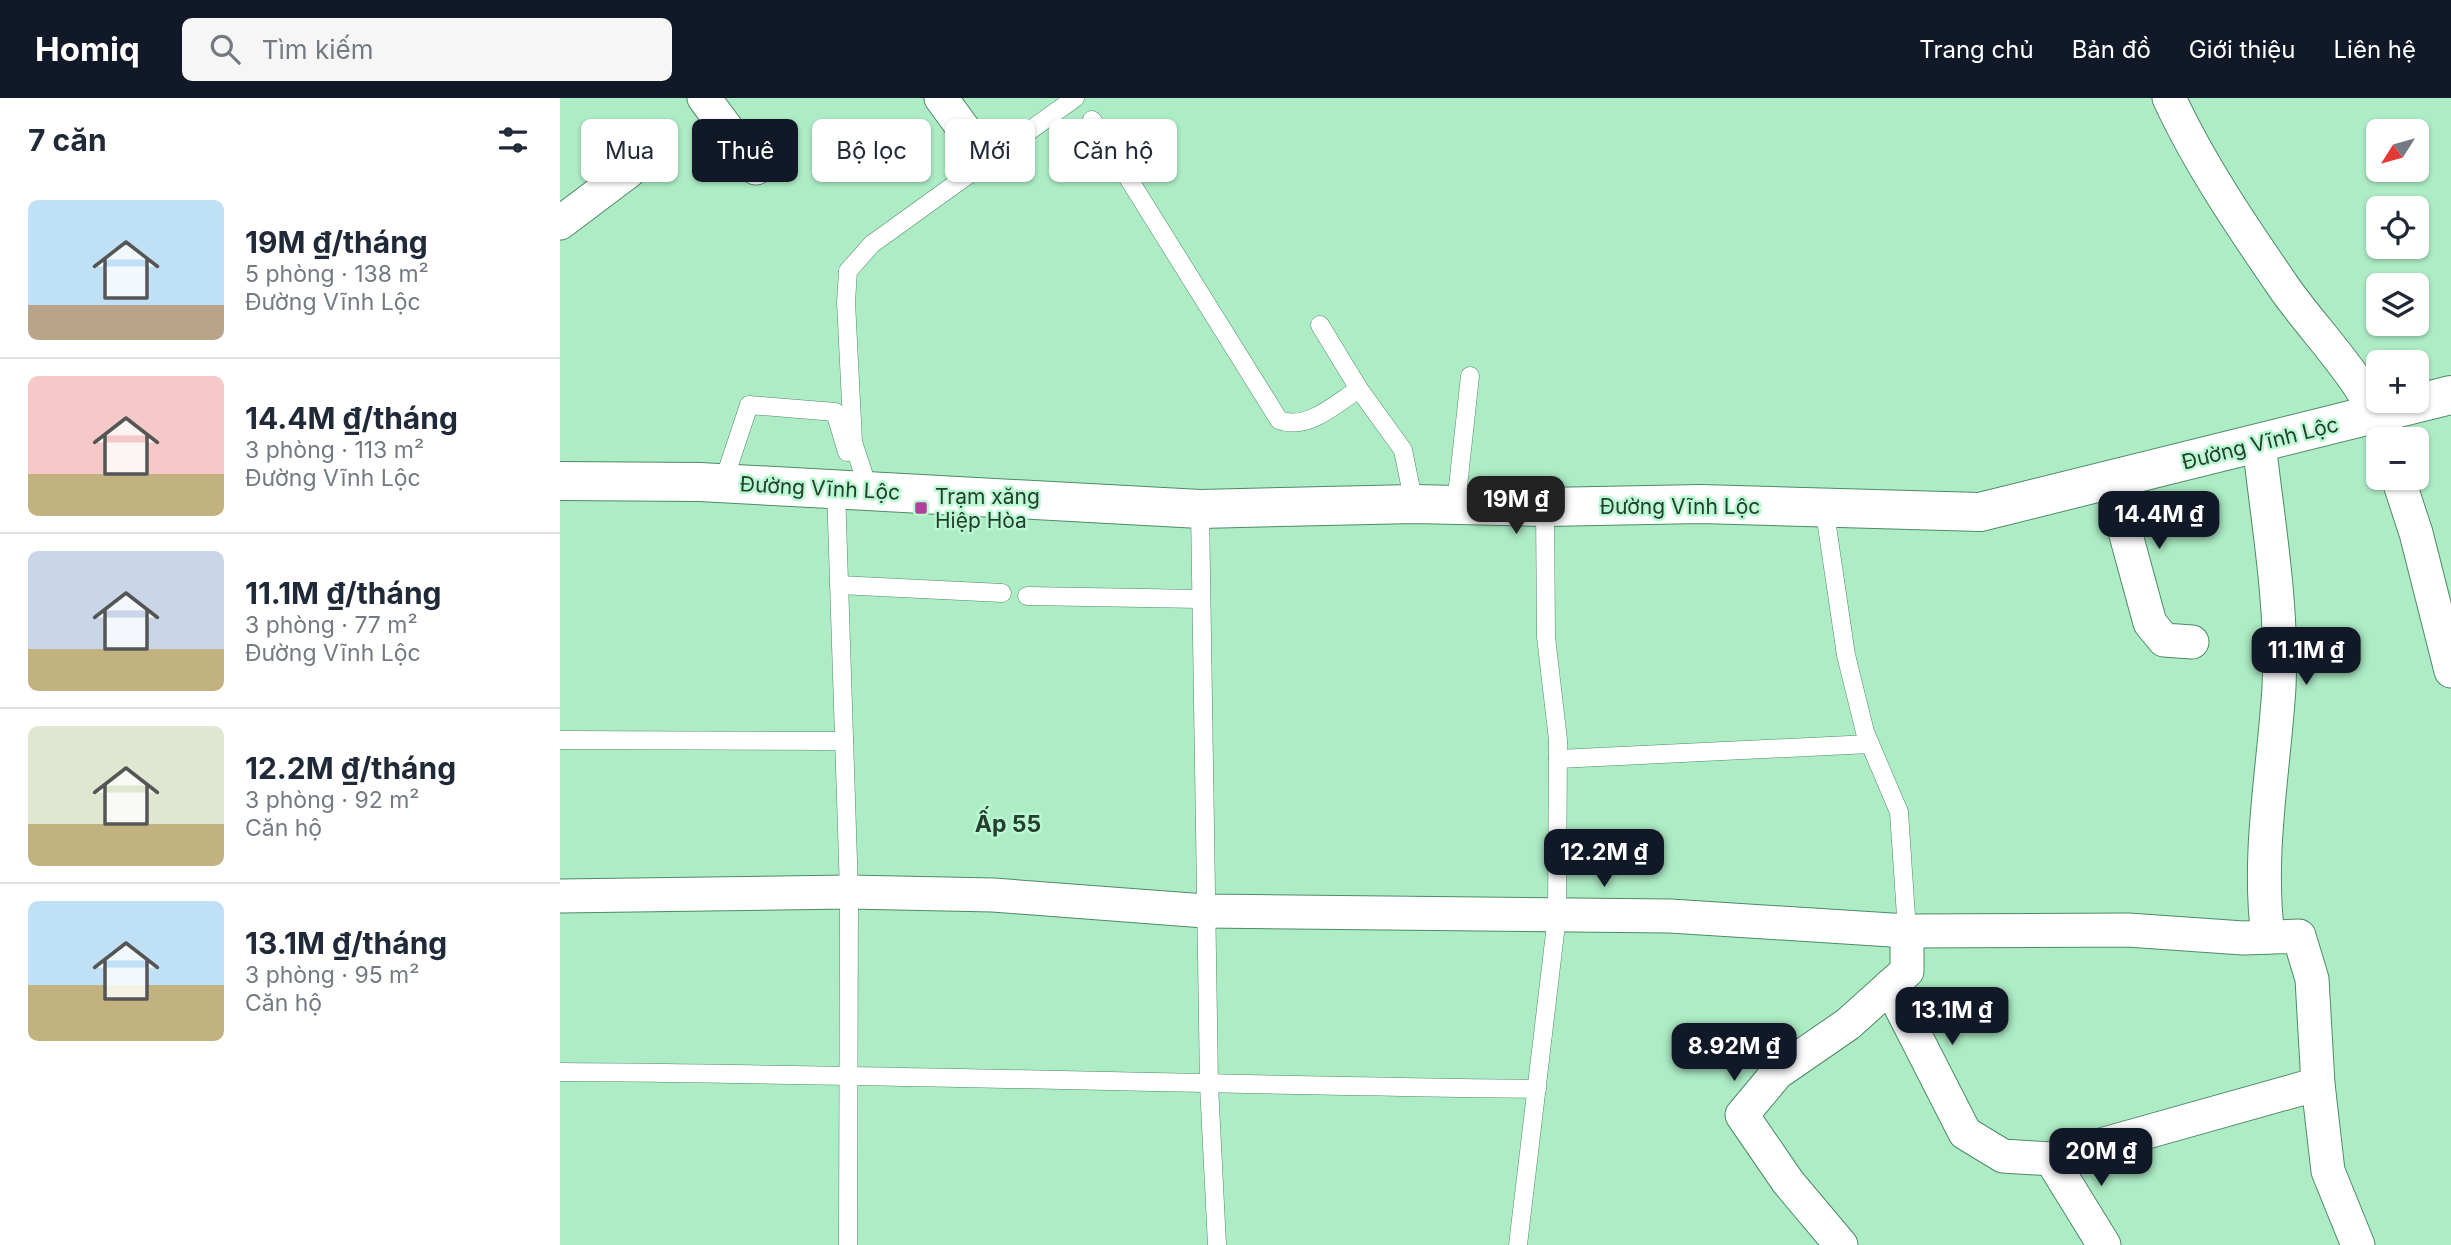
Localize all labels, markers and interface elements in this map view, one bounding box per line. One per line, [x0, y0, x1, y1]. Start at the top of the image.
search box [182, 18, 672, 81]
text: Homiq [35, 29, 140, 69]
icon: search [206, 30, 244, 68]
text: Tìm kiếm [262, 34, 373, 65]
text: Trang chủ [1919, 35, 2034, 64]
text: Bản đồ [2072, 35, 2151, 64]
text: Giới thiệu [2189, 35, 2296, 64]
text: Liên hệ [2334, 35, 2416, 64]
chip: Mua [581, 119, 678, 182]
chip: Thuê [692, 119, 798, 182]
chip: Bộ lọc [812, 119, 931, 182]
chip: Mới [945, 119, 1035, 182]
chip: Căn hộ [1049, 119, 1177, 182]
north arrow [2366, 119, 2429, 182]
map controls [2366, 119, 2429, 490]
icon: filters [494, 121, 532, 159]
text: 7 căn [28, 122, 107, 158]
button: locate [2366, 196, 2429, 259]
text: 19M ₫/tháng [245, 224, 428, 260]
icon: home [84, 228, 168, 312]
text: 5 phòng · 138 m² [245, 260, 429, 288]
button: layers [2366, 273, 2429, 336]
text: Đường Vĩnh Lộc [245, 288, 421, 316]
button: + [2366, 350, 2429, 413]
text: 14.4M ₫/tháng [245, 400, 458, 436]
icon: home [84, 404, 168, 488]
street label: Đường Vĩnh Lộc [2179, 411, 2341, 475]
button: − [2366, 427, 2429, 490]
text: 3 phòng · 113 m² [245, 436, 424, 464]
text: Đường Vĩnh Lộc [245, 464, 421, 492]
street label: Đường Vĩnh Lộc [739, 471, 901, 505]
pin: 19M ₫ [1467, 476, 1565, 536]
place label: Trạm xăng Hiệp Hòa [935, 484, 1040, 533]
text: 19M ₫ [1483, 485, 1549, 513]
pin: 14.4M ₫ [2094, 491, 2224, 551]
street label: Đường Vĩnh Lộc [1600, 494, 1760, 519]
marker: Trạm xăng Hiệp Hòa [913, 500, 929, 516]
text: 14.4M ₫ [2114, 500, 2204, 528]
text: 11.1M ₫/tháng [245, 575, 442, 611]
icon: home [84, 579, 168, 663]
text: 3 phòng · 77 m² [245, 611, 418, 639]
pin: 11.1M ₫ [2241, 628, 2371, 687]
text: 11.1M ₫ [2268, 636, 2344, 664]
text: Đường Vĩnh Lộc [245, 639, 421, 667]
text: 12.2M ₫/tháng [245, 750, 456, 786]
icon: home [84, 754, 168, 838]
text: 3 phòng · 92 m² [245, 786, 419, 814]
district label: Ấp 55 [975, 806, 1041, 838]
text: Căn hộ [245, 814, 322, 842]
pin: 12.2M ₫ [1539, 830, 1669, 889]
text: 12.2M ₫ [1560, 838, 1648, 866]
text: 13.1M ₫/tháng [245, 925, 447, 961]
icon: home [84, 929, 168, 1013]
text: 3 phòng · 95 m² [245, 961, 419, 989]
pin: 13.1M ₫ [1887, 988, 2017, 1047]
text: Căn hộ [245, 989, 322, 1017]
text: 13.1M ₫ [1911, 996, 1993, 1024]
pin: 8.92M ₫ [1669, 1024, 1799, 1083]
text: 8.92M ₫ [1688, 1032, 1780, 1060]
pin: 20M ₫ [2052, 1128, 2150, 1188]
text: 20M ₫ [2065, 1137, 2137, 1165]

